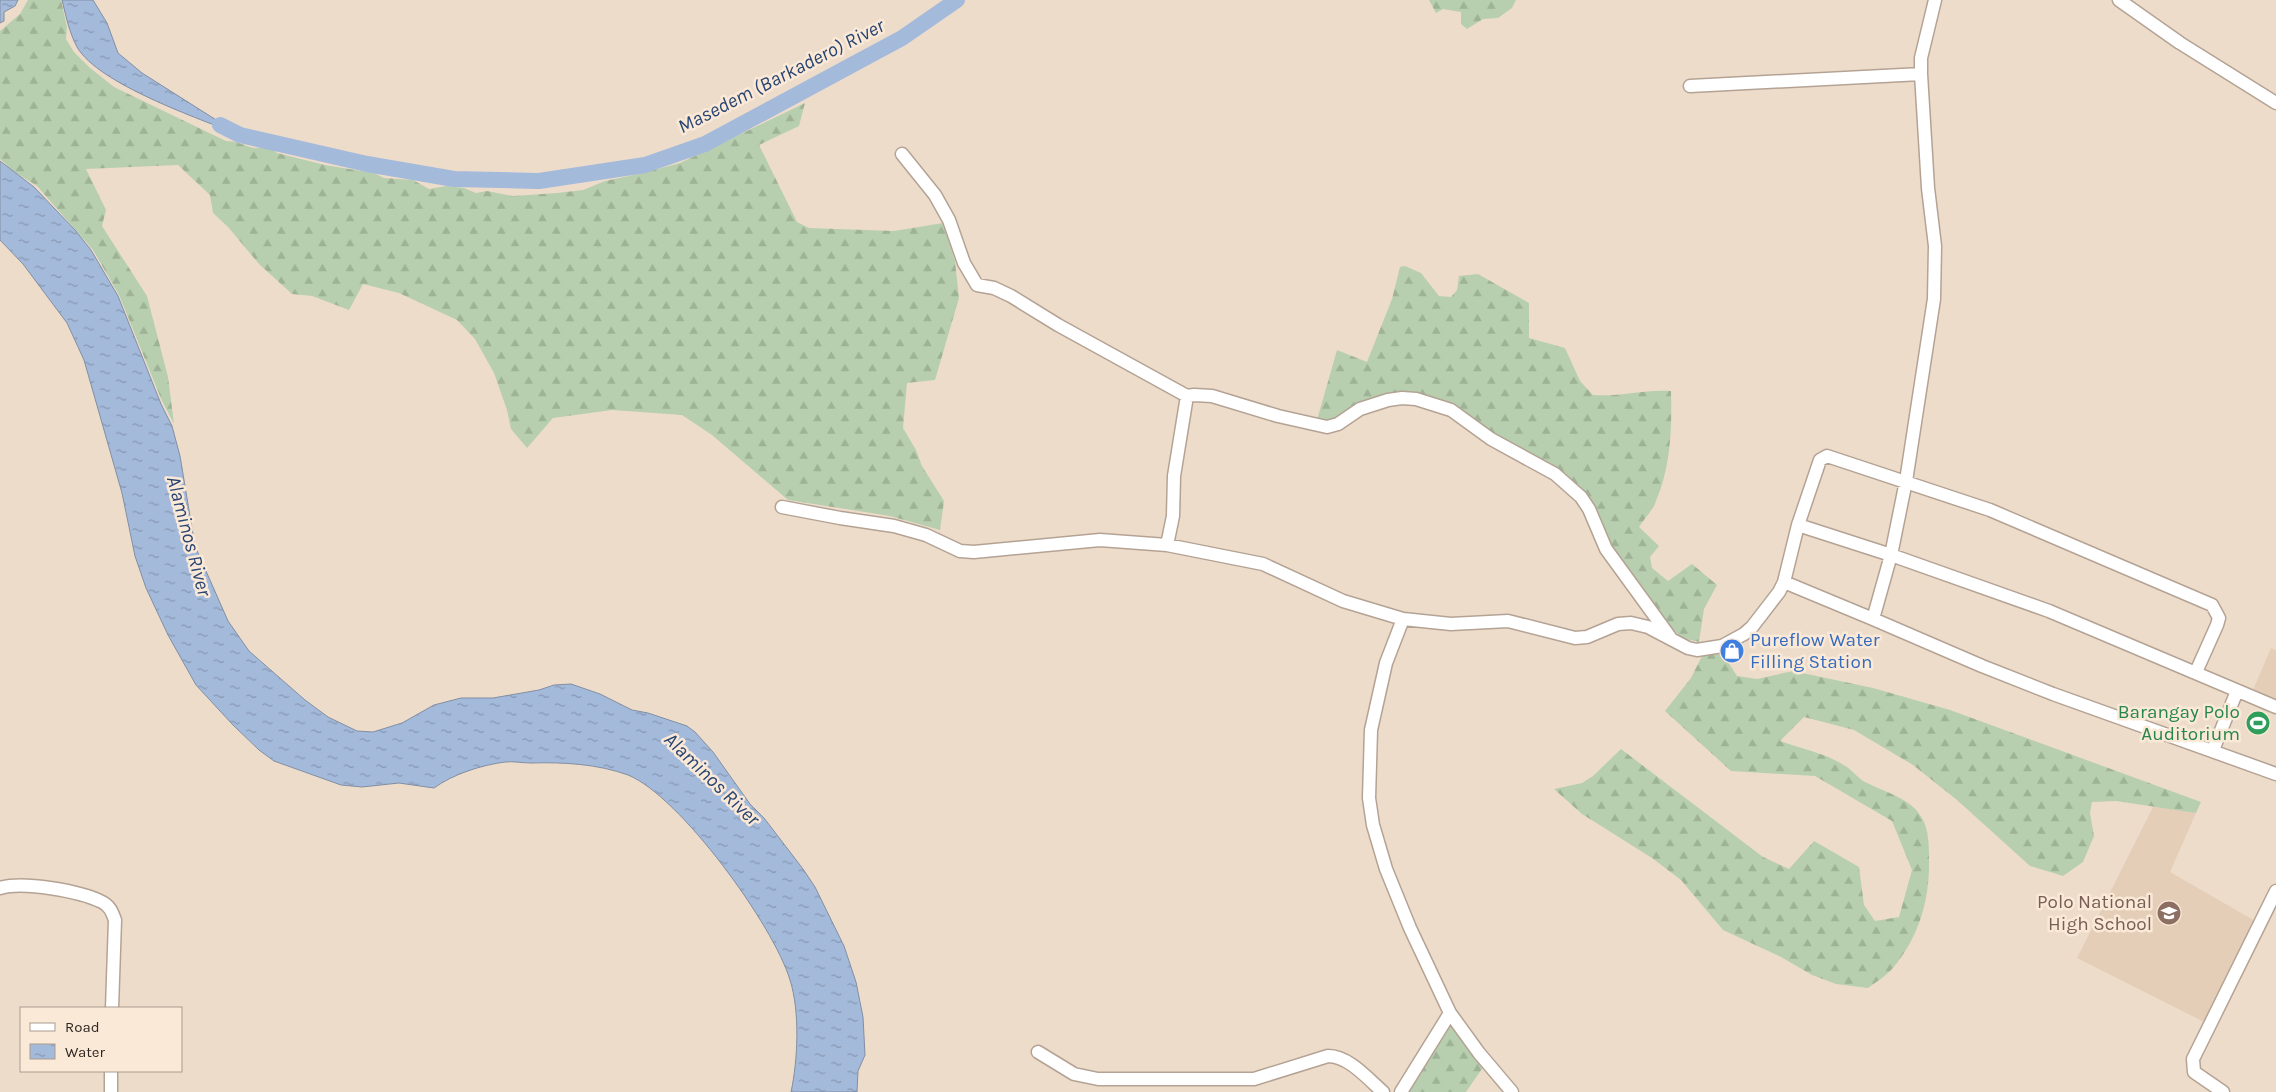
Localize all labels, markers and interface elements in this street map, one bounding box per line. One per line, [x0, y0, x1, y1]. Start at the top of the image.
water label: Masedem (Barkadero) River [674, 13, 889, 138]
water label: Alaminos River [162, 473, 216, 600]
place label: Pureflow Water Filling Station [1750, 629, 1880, 673]
shop icon: Pureflow Water Filling Station [1719, 638, 1745, 664]
place label: Barangay Polo Auditorium [2118, 701, 2240, 745]
sports icon: Barangay Polo Auditorium [2245, 710, 2271, 736]
water label: Alaminos River [660, 728, 765, 831]
place label: Polo National High School [2037, 891, 2152, 935]
school or university icon: Polo National High School [2156, 900, 2182, 926]
legend [20, 1007, 182, 1072]
text: Road [65, 1018, 100, 1036]
text: Water [65, 1043, 106, 1061]

